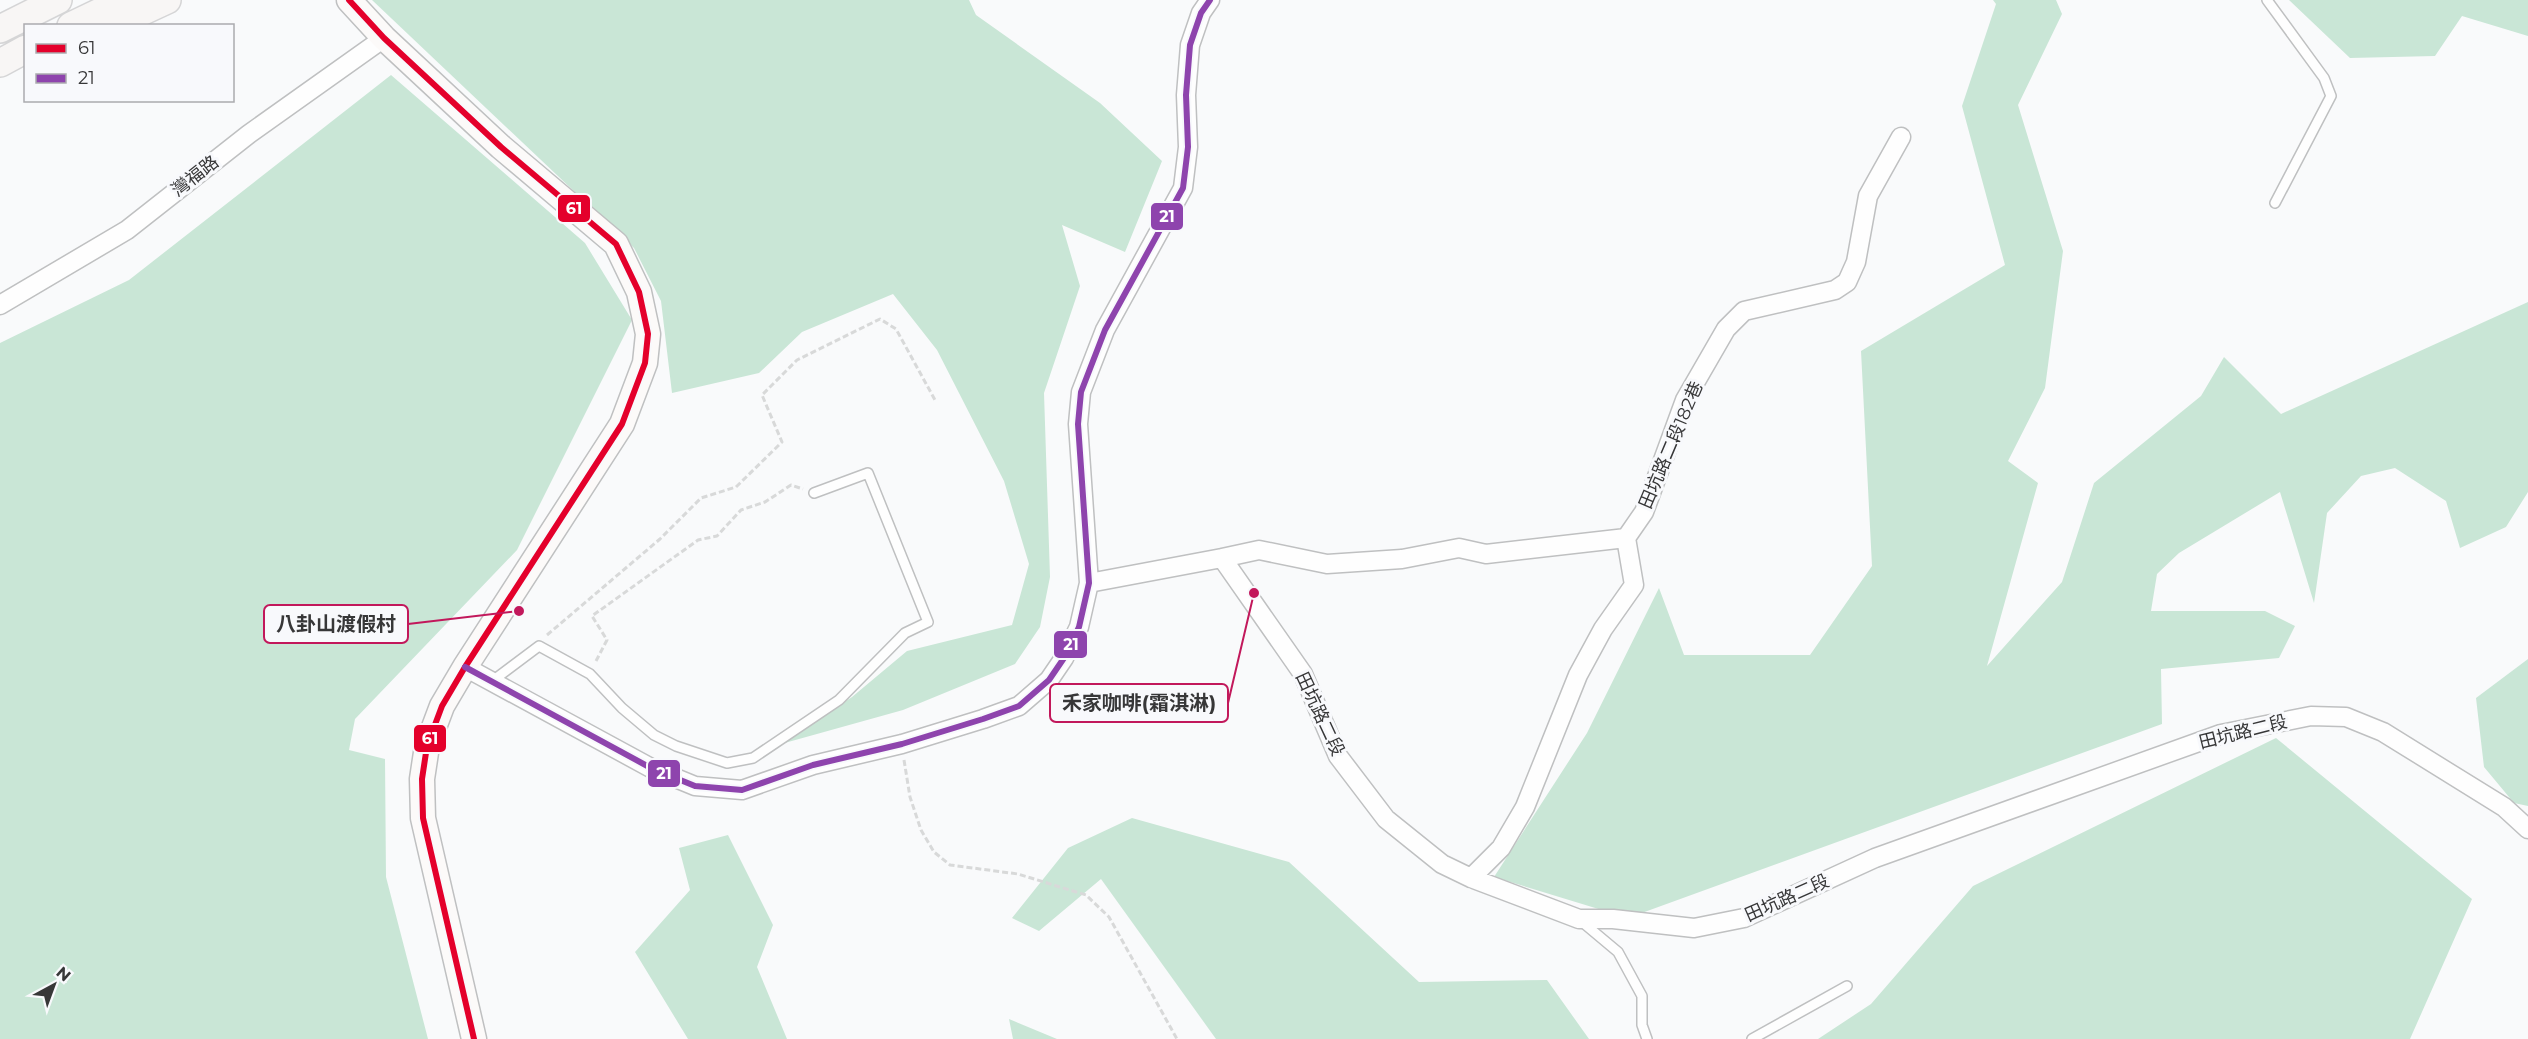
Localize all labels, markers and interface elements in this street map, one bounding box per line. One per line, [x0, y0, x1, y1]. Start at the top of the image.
legend [24, 24, 234, 102]
text: 61 [78, 37, 95, 59]
text: 21 [78, 67, 95, 89]
street label: 灣福路 [167, 151, 223, 201]
line badge: 61 [557, 194, 591, 223]
text: 61 [566, 199, 582, 218]
line badge: 21 [1150, 202, 1184, 231]
text: 21 [1159, 207, 1175, 226]
street label: 田坑路二段182巷 [1634, 378, 1708, 512]
callout: 八卦山渡假村 [264, 605, 408, 643]
text: 八卦山渡假村 [276, 612, 396, 636]
line badge: 21 [1053, 630, 1088, 659]
text: 21 [1063, 635, 1079, 654]
street label: 田坑路二段 [1291, 669, 1349, 759]
callout: 禾家咖啡(霜淇淋) [1050, 684, 1228, 722]
text: 禾家咖啡(霜淇淋) [1062, 691, 1216, 715]
street label: 田坑路二段 [2197, 710, 2289, 754]
line badge: 61 [413, 724, 447, 753]
text: 61 [422, 729, 438, 748]
line badge: 21 [647, 759, 681, 788]
text: 21 [656, 764, 672, 783]
street label: 田坑路二段 [1741, 870, 1833, 926]
north arrow [24, 955, 84, 1015]
text: N [52, 963, 75, 985]

